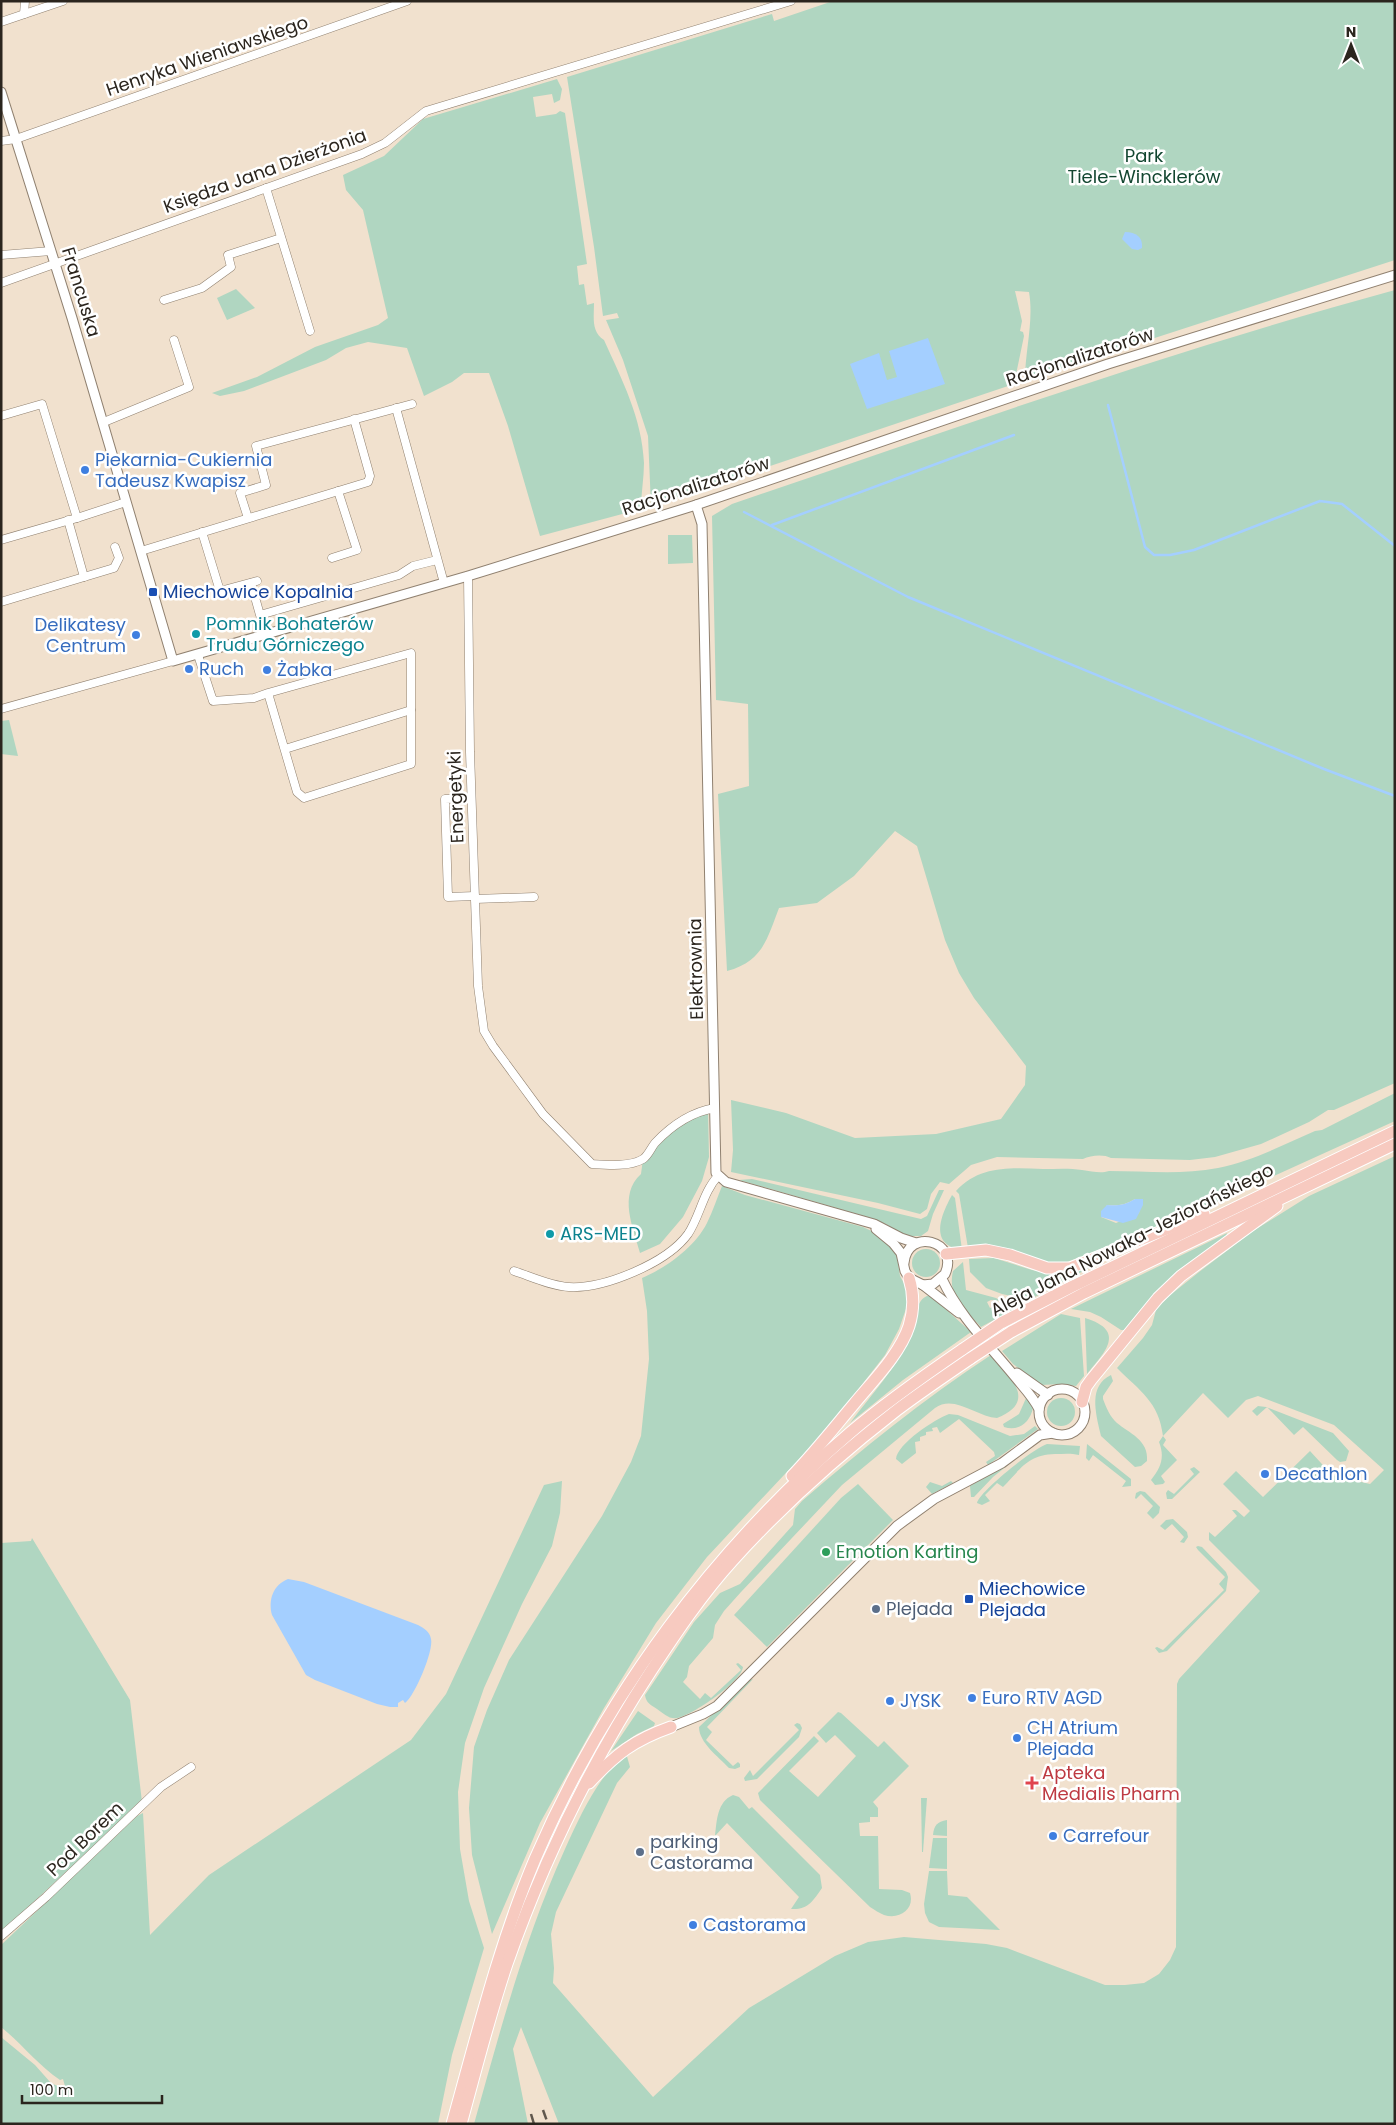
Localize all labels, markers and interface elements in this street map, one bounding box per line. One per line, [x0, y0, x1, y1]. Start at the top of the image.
street label: Henryka Wieniawskiego [102, 9, 311, 102]
north arrow [1326, 20, 1376, 70]
text: N [1346, 22, 1356, 42]
street label: Księdza Jana Dzierżonia [160, 122, 370, 219]
park label: Park Tiele-Wincklerów [1067, 143, 1221, 189]
street label: Francuska [56, 244, 107, 340]
street label: Racjonalizatorów [1003, 321, 1157, 392]
place label: Piekarnia-Cukiernia Tadeusz Kwapisz [95, 447, 272, 493]
street label: Racjonalizatorów [619, 450, 773, 521]
marker: Piekarnia-Cukiernia Tadeusz Kwapisz [79, 464, 91, 476]
place label: Miechowice Kopalnia [163, 579, 353, 604]
marker: Miechowice Kopalnia [147, 586, 159, 598]
place label: Pomnik Bohaterów Trudu Górniczego [206, 611, 374, 657]
place label: Delikatesy Centrum [35, 612, 126, 658]
marker: Pomnik Bohaterów Trudu Górniczego [190, 628, 202, 640]
marker: Delikatesy Centrum [130, 629, 142, 641]
place label: Ruch [199, 656, 244, 681]
place label: Żabka [277, 657, 333, 682]
marker: Ruch [183, 663, 195, 675]
marker: Żabka [261, 664, 273, 676]
street label: Energetyki [441, 750, 470, 844]
street label: Elektrownia [682, 918, 709, 1020]
street label: Aleja Jana Nowaka-Jeziorańskiego [986, 1157, 1278, 1322]
place label: ARS-MED [560, 1221, 641, 1246]
marker: ARS-MED [544, 1228, 556, 1240]
place label: Decathlon [1275, 1461, 1368, 1486]
marker: Decathlon [1259, 1468, 1271, 1480]
place label: Emotion Karting [836, 1539, 978, 1564]
marker: Emotion Karting [820, 1546, 832, 1558]
place label: Miechowice Plejada [979, 1576, 1085, 1622]
marker: Miechowice Plejada [963, 1593, 975, 1605]
place label: Plejada [886, 1596, 953, 1621]
marker: Plejada [870, 1603, 882, 1615]
place label: Euro RTV AGD [982, 1685, 1102, 1710]
place label: JYSK [900, 1688, 942, 1713]
marker: Euro RTV AGD [966, 1692, 978, 1704]
marker: JYSK [884, 1695, 896, 1707]
place label: CH Atrium Plejada [1027, 1715, 1118, 1761]
marker: CH Atrium Plejada [1011, 1732, 1023, 1744]
place label: Apteka Medialis Pharm [1042, 1760, 1180, 1806]
marker: Apteka Medialis Pharm [1026, 1777, 1038, 1789]
street label: Pod Borem [41, 1796, 129, 1882]
place label: Carrefour [1063, 1823, 1150, 1848]
place label: parking Castorama [650, 1829, 753, 1875]
marker: Carrefour [1047, 1830, 1059, 1842]
marker: parking Castorama [634, 1846, 646, 1858]
place label: Castorama [703, 1912, 806, 1937]
marker: Castorama [687, 1919, 699, 1931]
scale bar [22, 2072, 162, 2104]
text: 100 m [30, 2079, 73, 2100]

